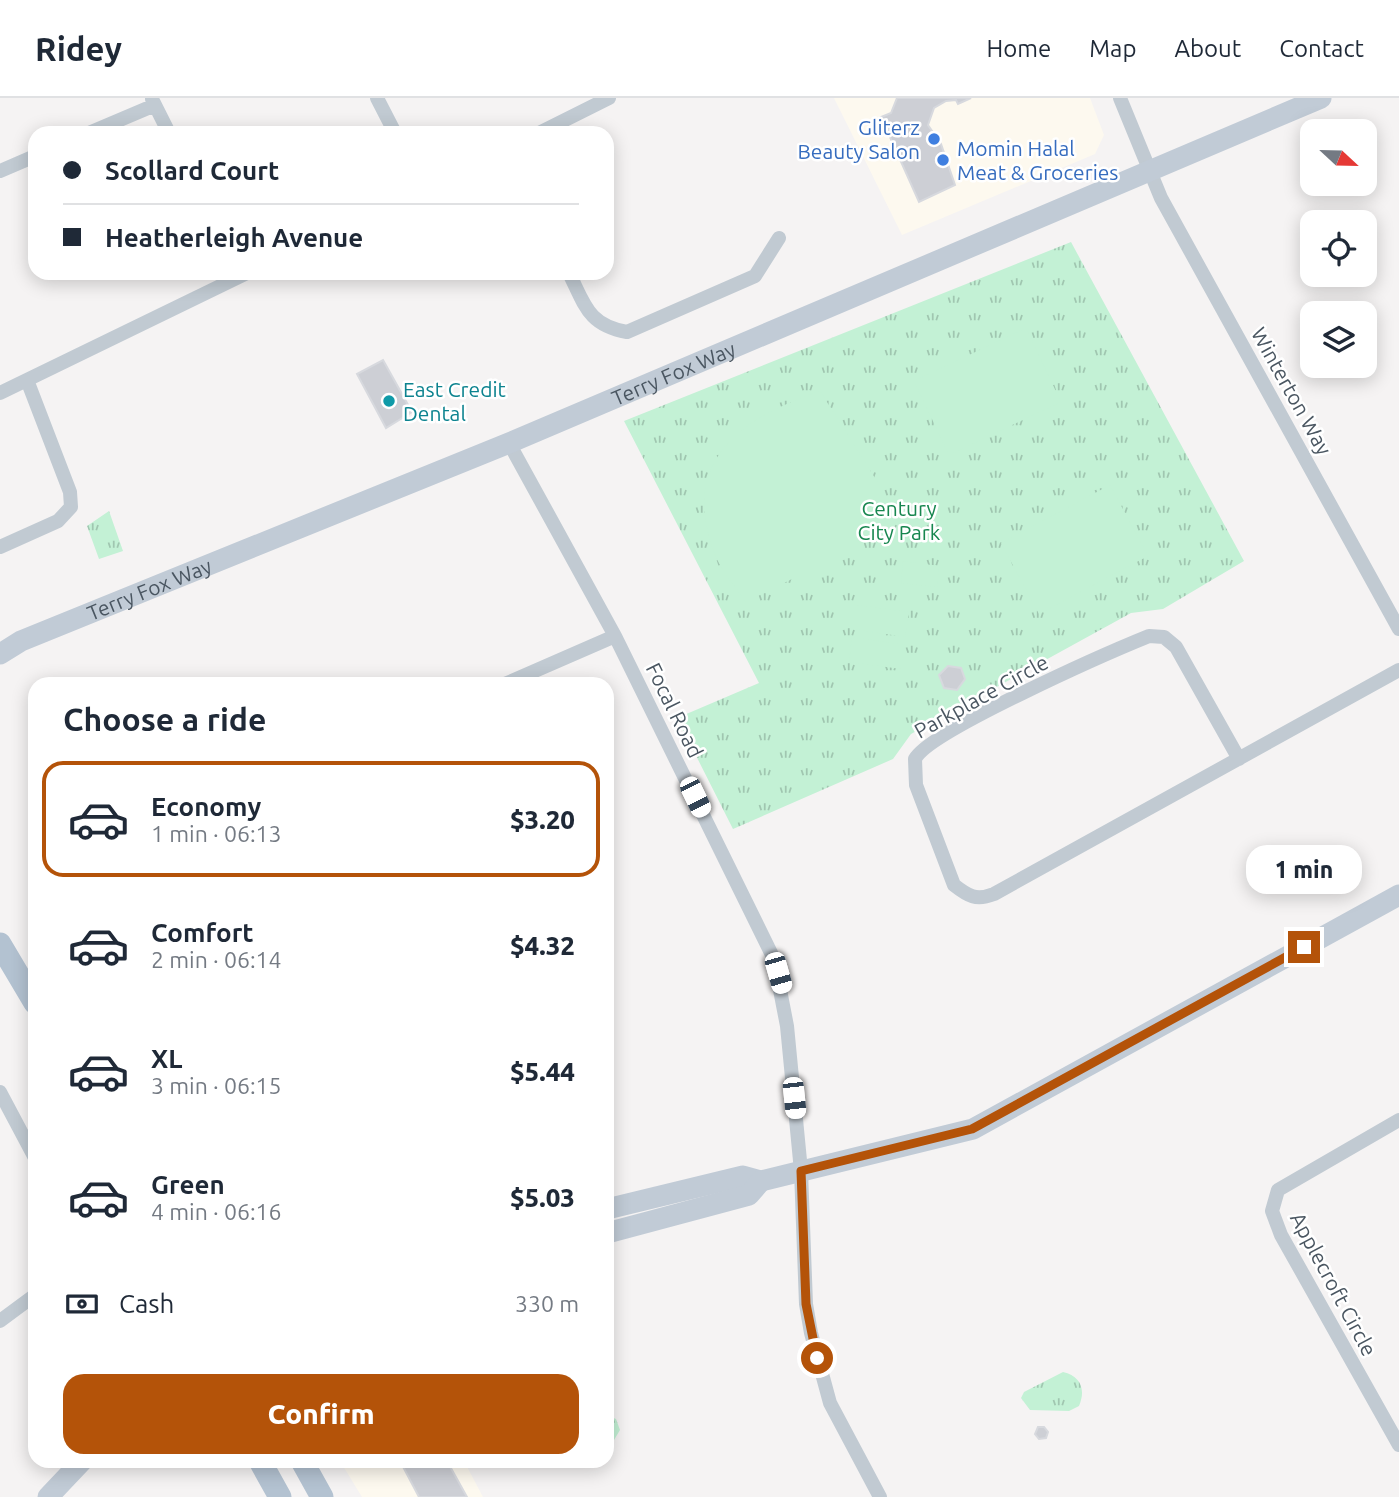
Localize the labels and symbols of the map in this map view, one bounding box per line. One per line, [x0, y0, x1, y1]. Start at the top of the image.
place label: Gliterz Beauty Salon [797, 115, 920, 163]
north arrow [1300, 119, 1377, 196]
marker: Gliterz Beauty Salon [926, 131, 942, 147]
place label: Momin Halal Meat & Groceries [957, 136, 1118, 184]
marker: Momin Halal Meat & Groceries [935, 152, 951, 168]
street label: Winterton Way [1247, 323, 1337, 459]
street label: Terry Fox Way [608, 336, 739, 410]
place label: East Credit Dental [403, 377, 506, 425]
marker: East Credit Dental [381, 393, 397, 409]
park label: Century City Park [858, 496, 941, 544]
street label: Terry Fox Way [83, 553, 215, 625]
street label: Parkplace Circle [910, 649, 1052, 743]
street label: Focal Road [642, 659, 708, 761]
car [677, 774, 714, 820]
callout: 1 min [1246, 846, 1362, 894]
route end [1288, 931, 1320, 963]
car [763, 950, 794, 996]
car [782, 1076, 807, 1120]
street label: Applecroft Circle [1286, 1208, 1382, 1360]
route start [801, 1342, 833, 1374]

